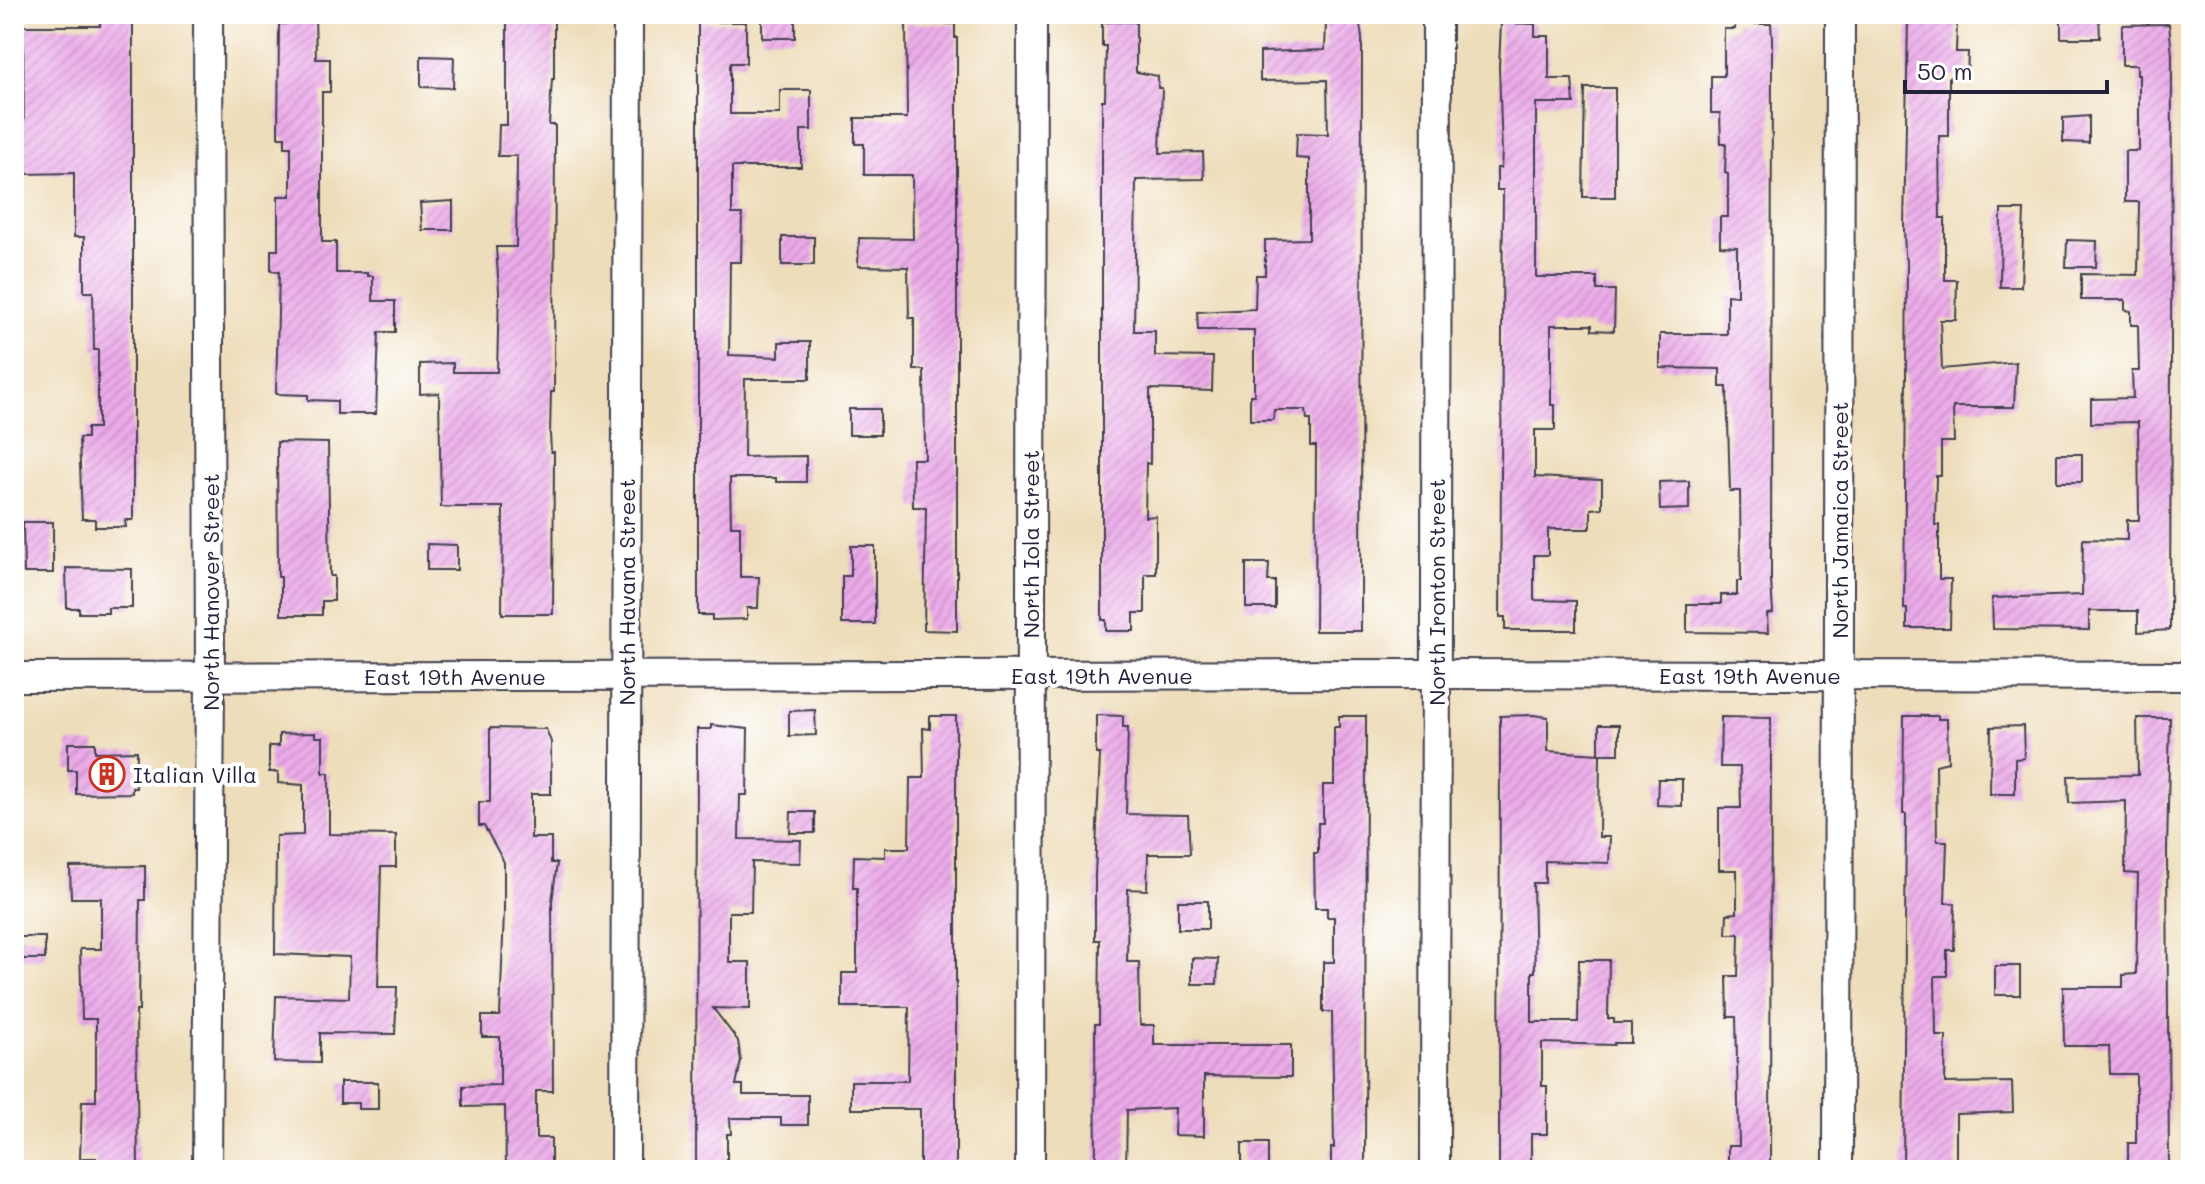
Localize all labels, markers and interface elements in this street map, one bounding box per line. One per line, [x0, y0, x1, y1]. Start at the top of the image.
scale bar [1905, 44, 2107, 94]
text: 50 m [1917, 55, 1973, 86]
street label: North Jamaica Street [1825, 402, 1854, 638]
street label: North Iola Street [1016, 450, 1045, 638]
street label: North Hanover Street [196, 473, 225, 711]
street label: North Havana Street [612, 478, 641, 706]
street label: North Ironton Street [1422, 478, 1451, 706]
street label: East 19th Avenue [1011, 661, 1193, 690]
street label: East 19th Avenue [1659, 661, 1841, 690]
street label: East 19th Avenue [364, 662, 546, 691]
building icon: Italian Villa [88, 755, 126, 793]
place label: Italian Villa [133, 760, 257, 789]

